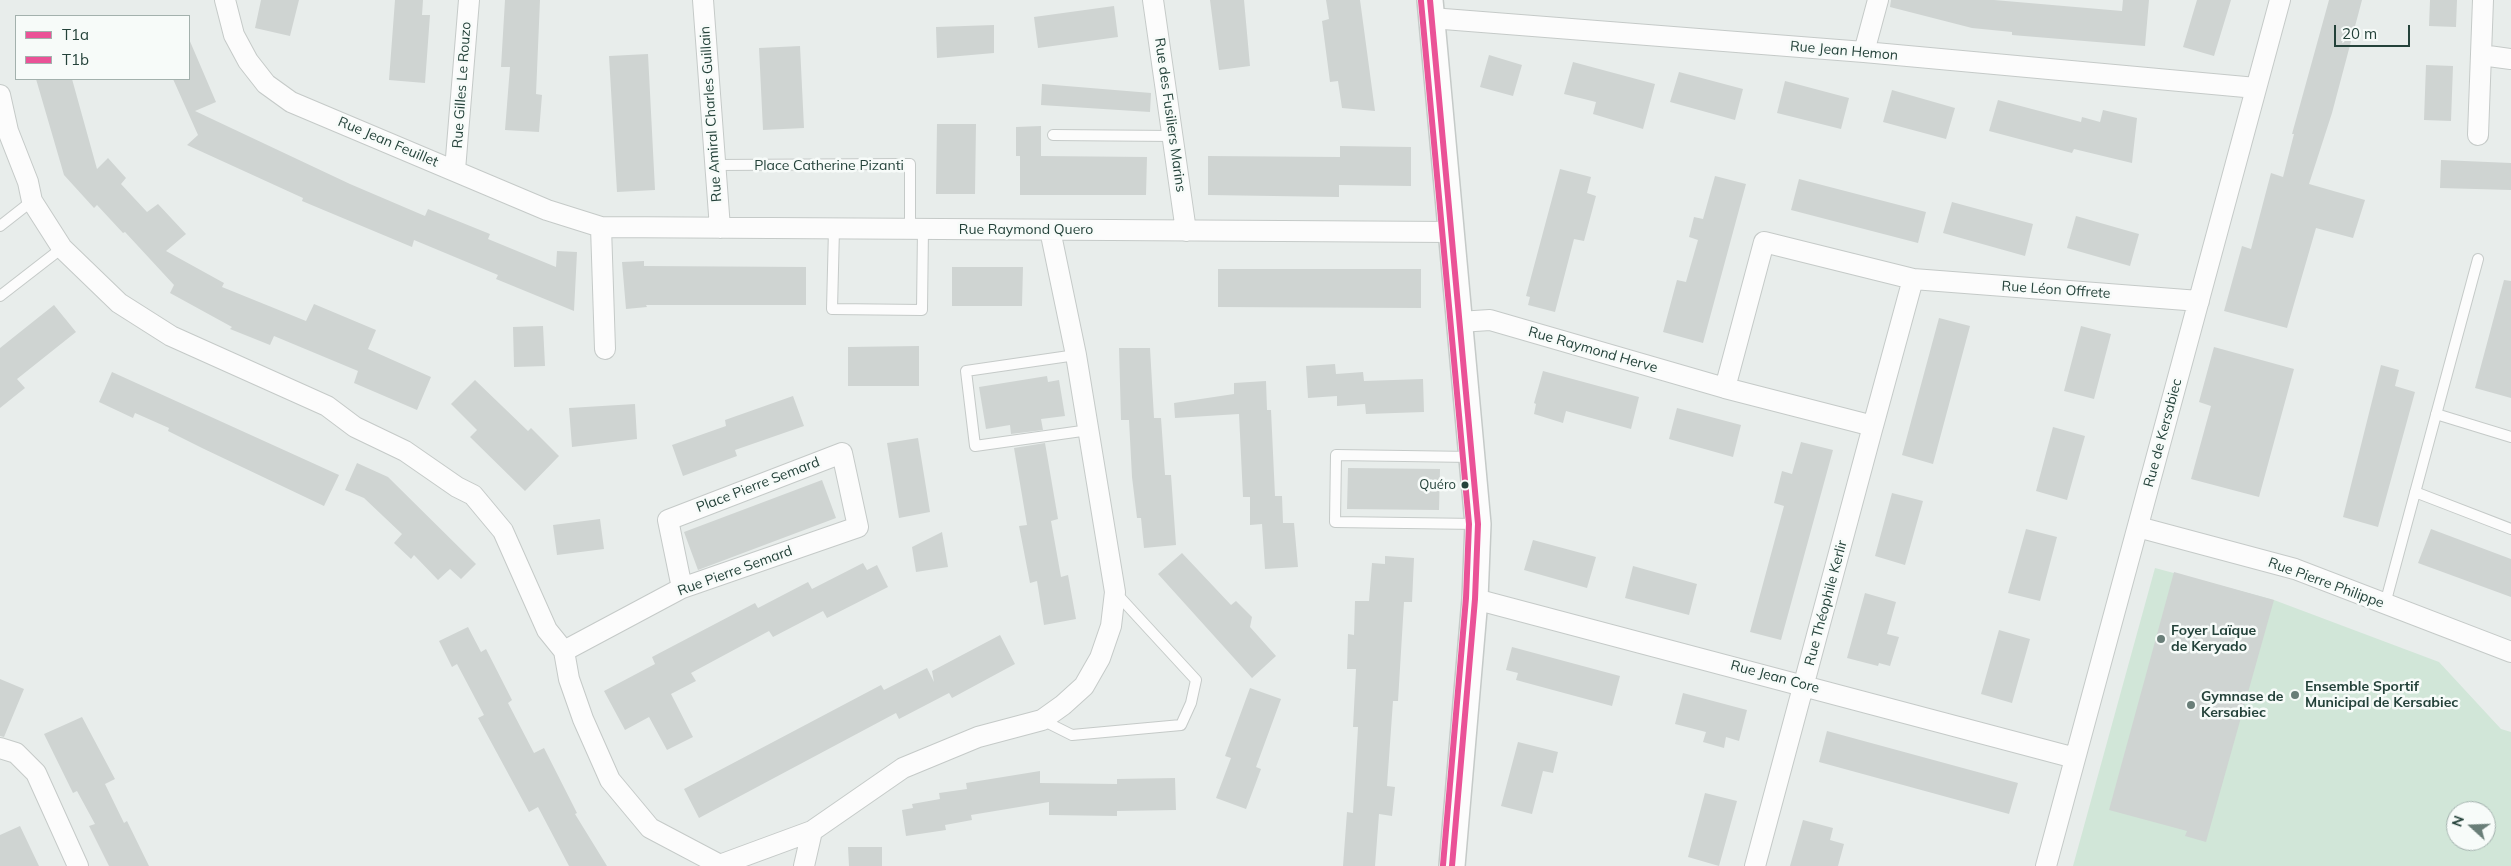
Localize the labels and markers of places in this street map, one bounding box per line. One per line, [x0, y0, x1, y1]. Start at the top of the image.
place label: Quéro [1419, 477, 1456, 493]
marker: Quéro [1460, 480, 1470, 490]
place label: Foyer Laïque de Keryado [2171, 623, 2256, 656]
marker: Foyer Laïque de Keryado [2155, 633, 2167, 645]
place label: Ensemble Sportif Municipal de Kersabiec [2305, 679, 2458, 712]
place label: Gymnase de Kersabiec [2201, 689, 2284, 722]
marker: Ensemble Sportif Municipal de Kersabiec [2289, 689, 2301, 701]
marker: Gymnase de Kersabiec [2185, 699, 2197, 711]

